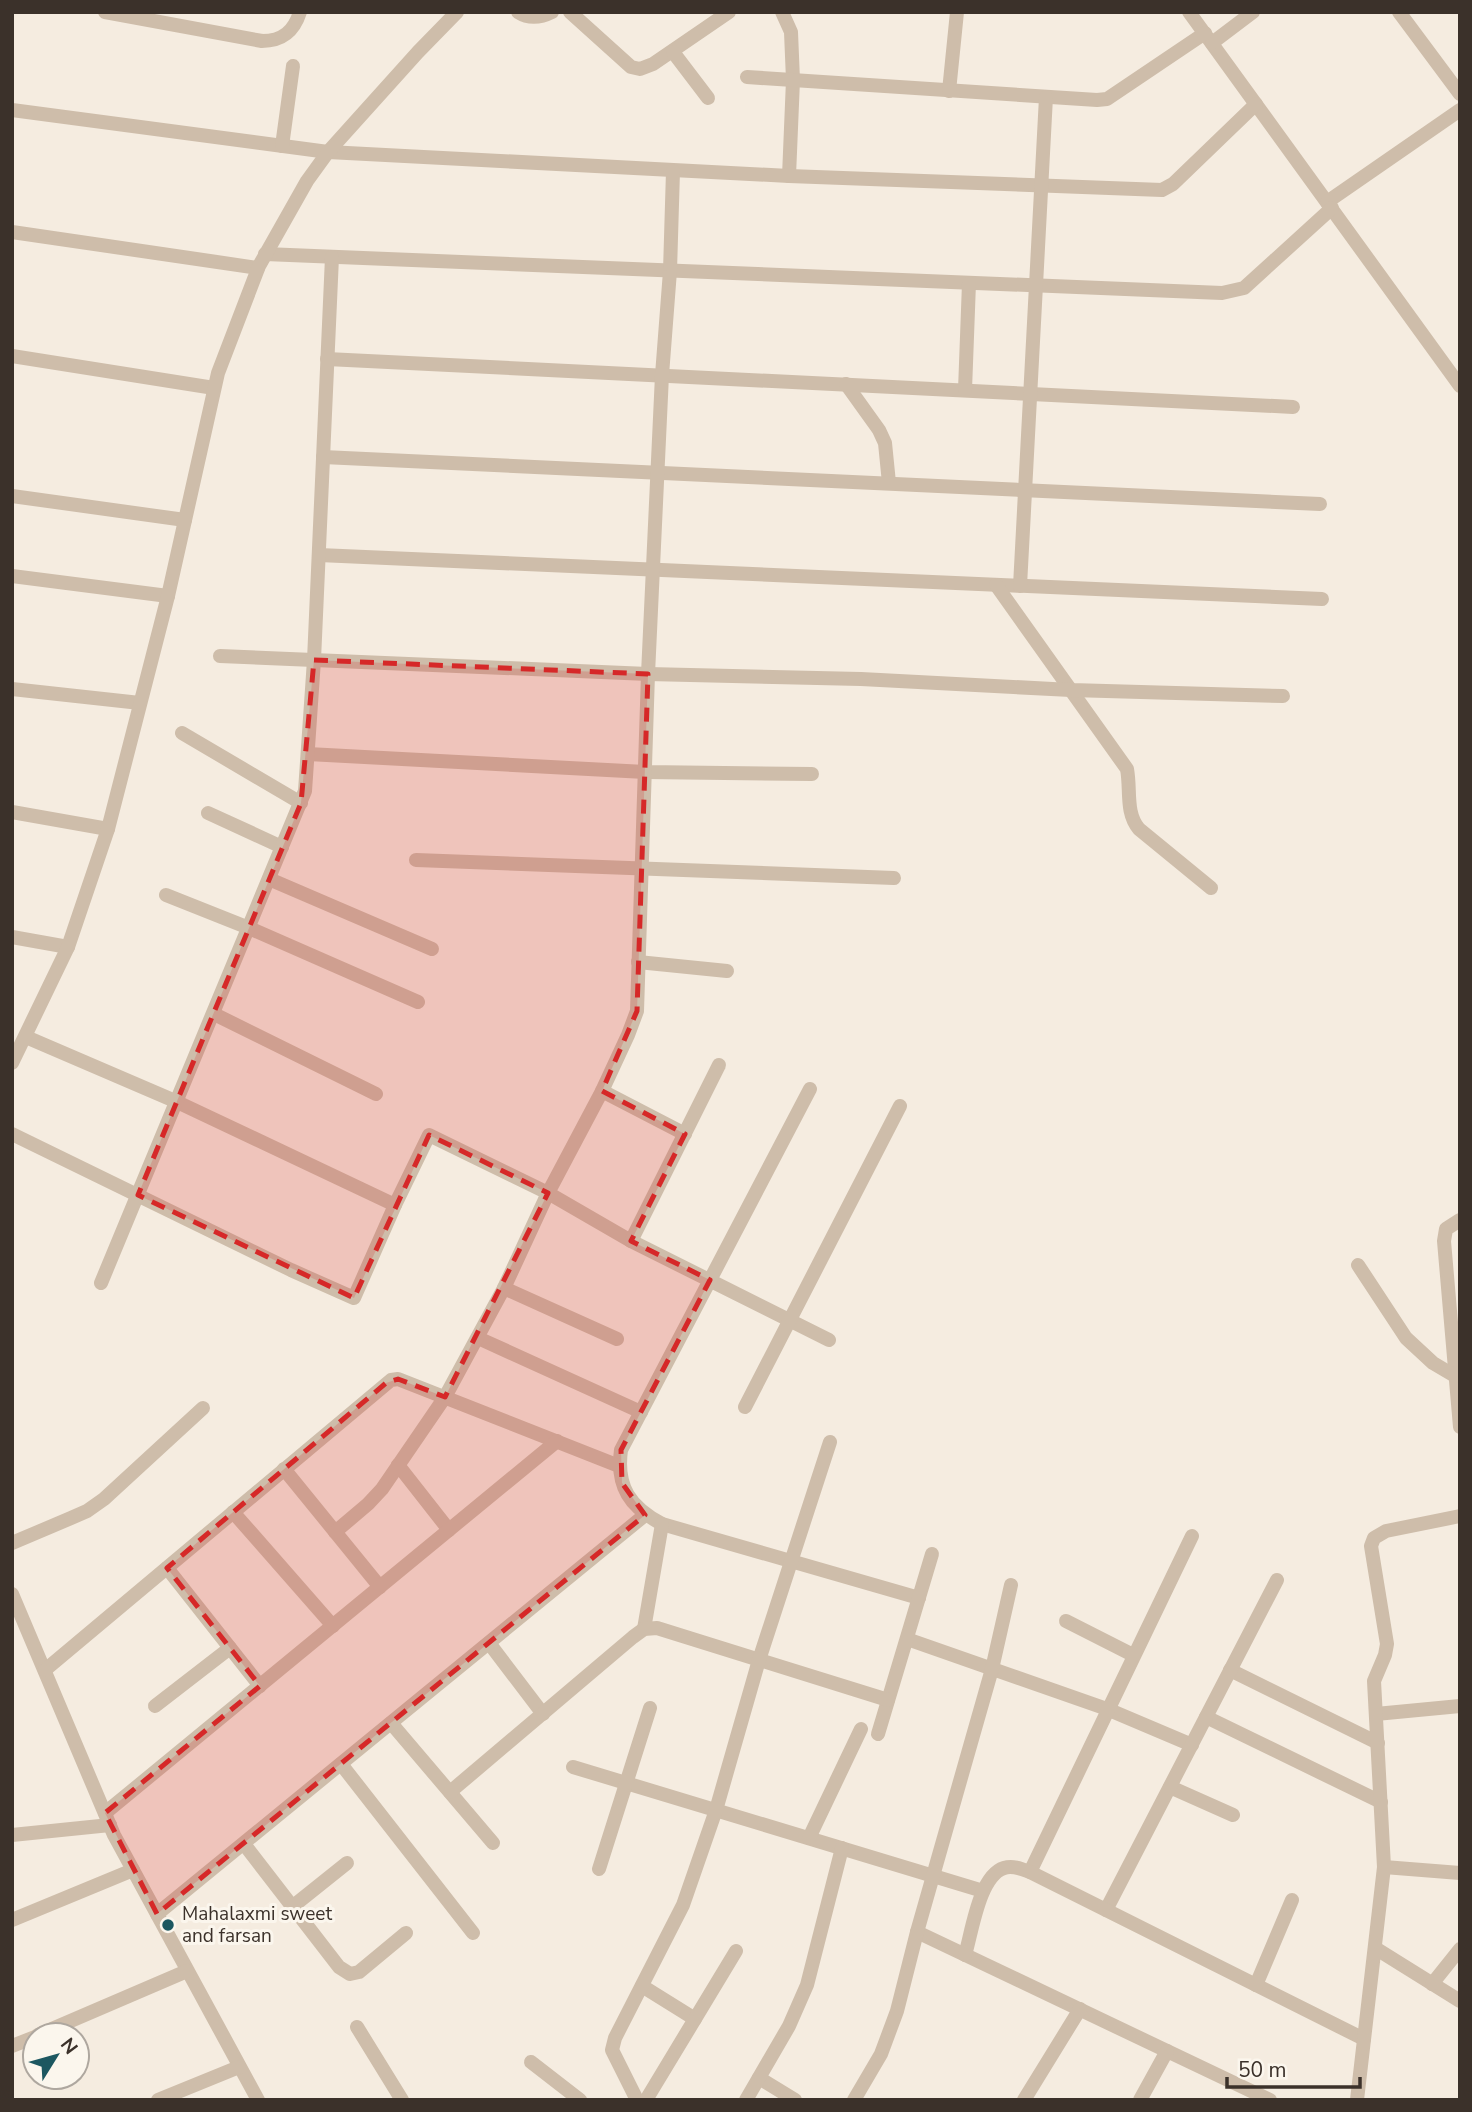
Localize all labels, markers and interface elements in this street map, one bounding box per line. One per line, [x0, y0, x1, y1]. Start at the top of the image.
place label: Mahalaxmi sweet and farsan [182, 1901, 332, 1949]
marker: Mahalaxmi sweet and farsan [160, 1917, 176, 1933]
north arrow [21, 2021, 91, 2091]
text: N [54, 2033, 83, 2060]
scale bar [1227, 2046, 1360, 2090]
text: 50 m [1238, 2056, 1287, 2084]

